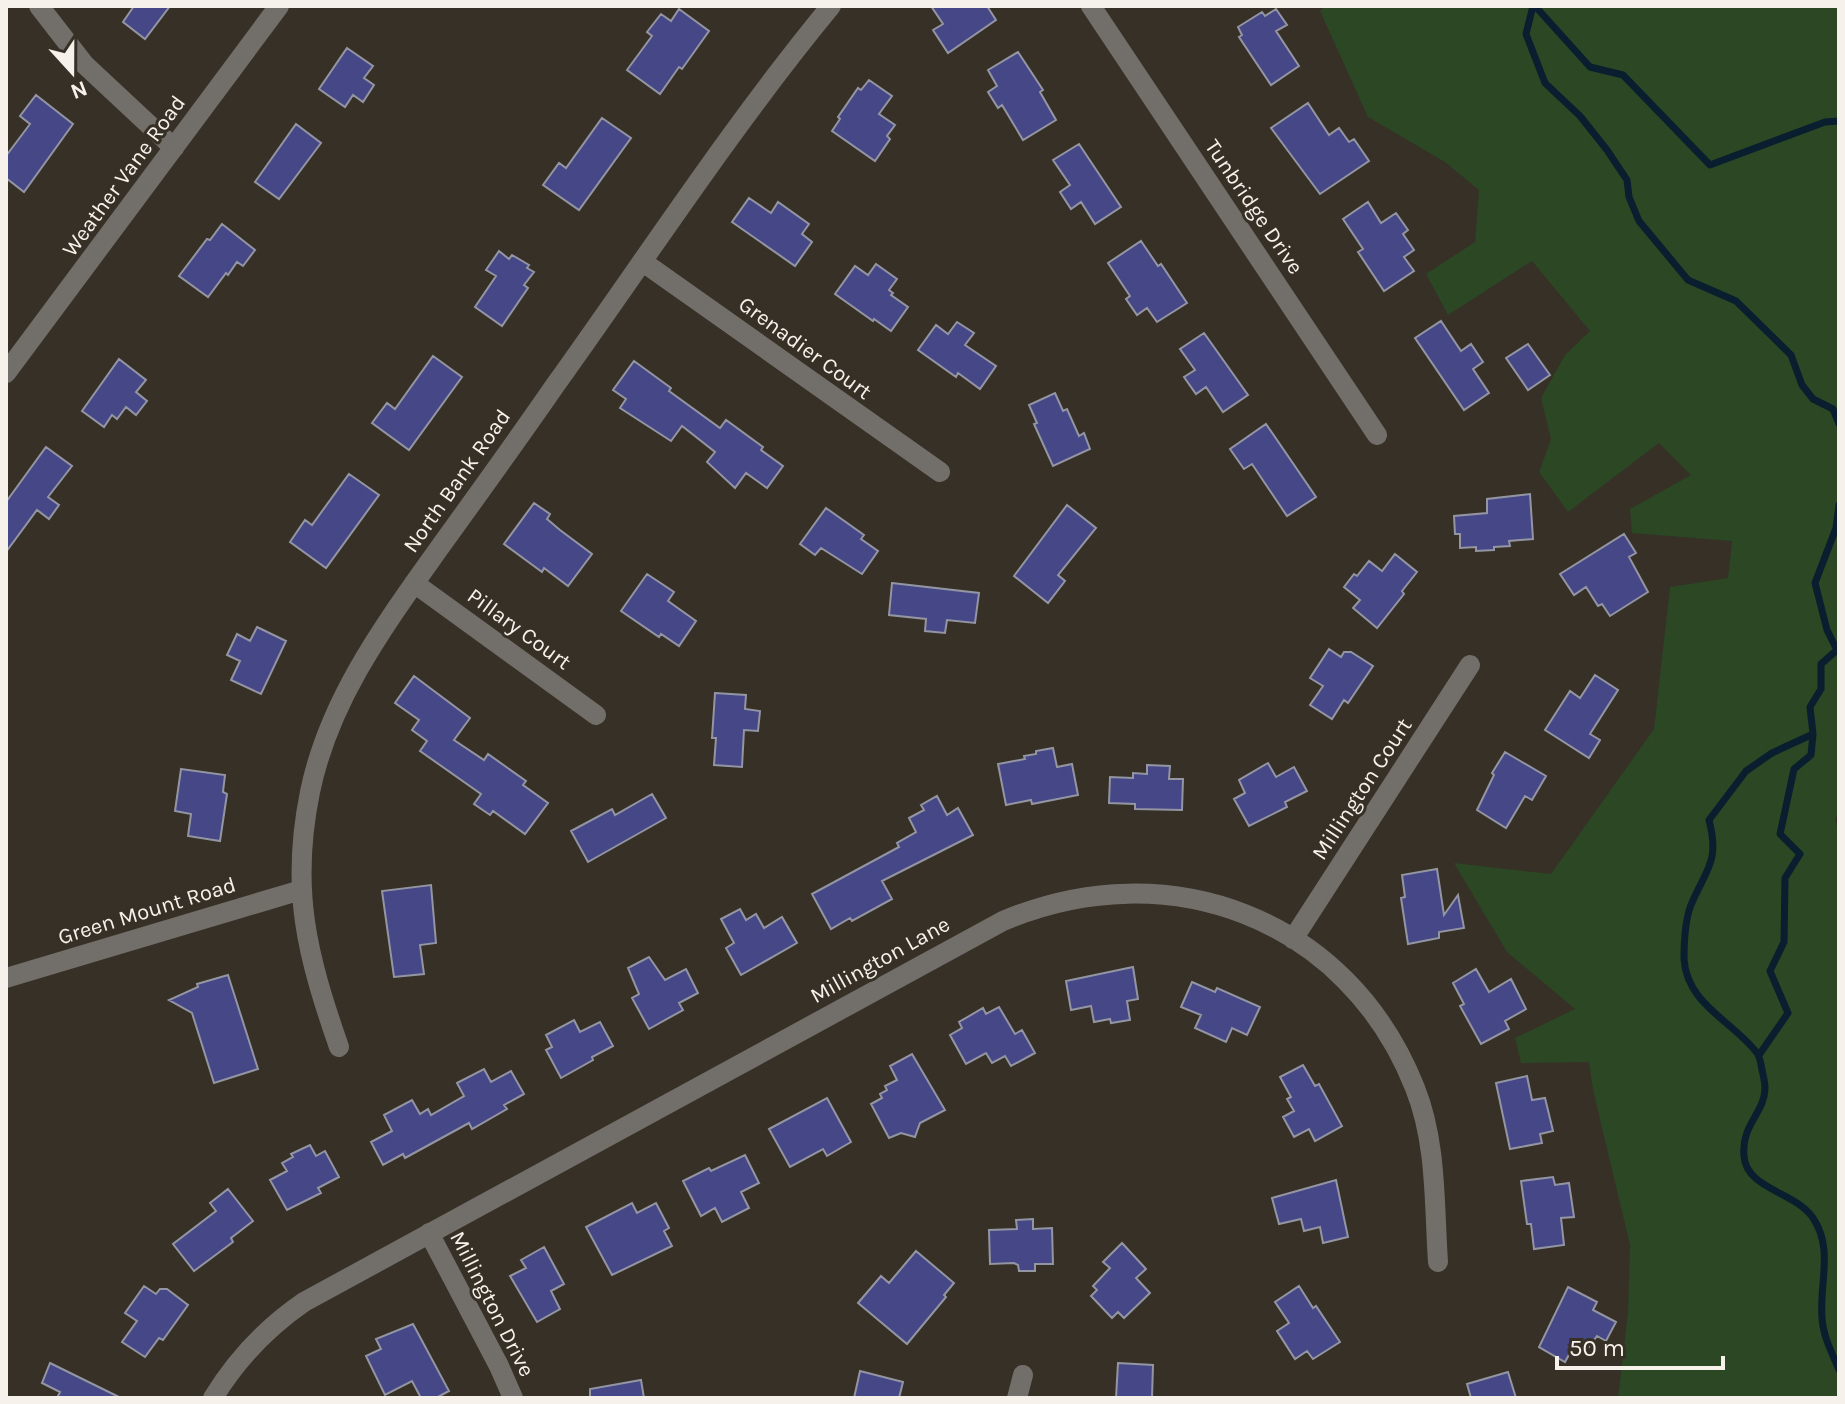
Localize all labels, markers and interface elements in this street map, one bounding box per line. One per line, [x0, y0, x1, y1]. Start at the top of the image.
north arrow [32, 32, 112, 112]
text: N [67, 75, 91, 105]
street label: Weather Vane Road [57, 90, 191, 262]
street label: Tunbridge Drive [1199, 135, 1309, 279]
street label: Grenadier Court [733, 291, 877, 405]
street label: North Bank Road [398, 404, 516, 558]
street label: Pillary Court [462, 583, 576, 675]
street label: Millington Court [1307, 713, 1417, 865]
street label: Green Mount Road [55, 872, 239, 950]
street label: Millington Lane [806, 911, 954, 1009]
street label: Millington Drive [444, 1227, 540, 1381]
scale bar [1557, 1320, 1723, 1370]
text: 50 m [1569, 1334, 1625, 1362]

